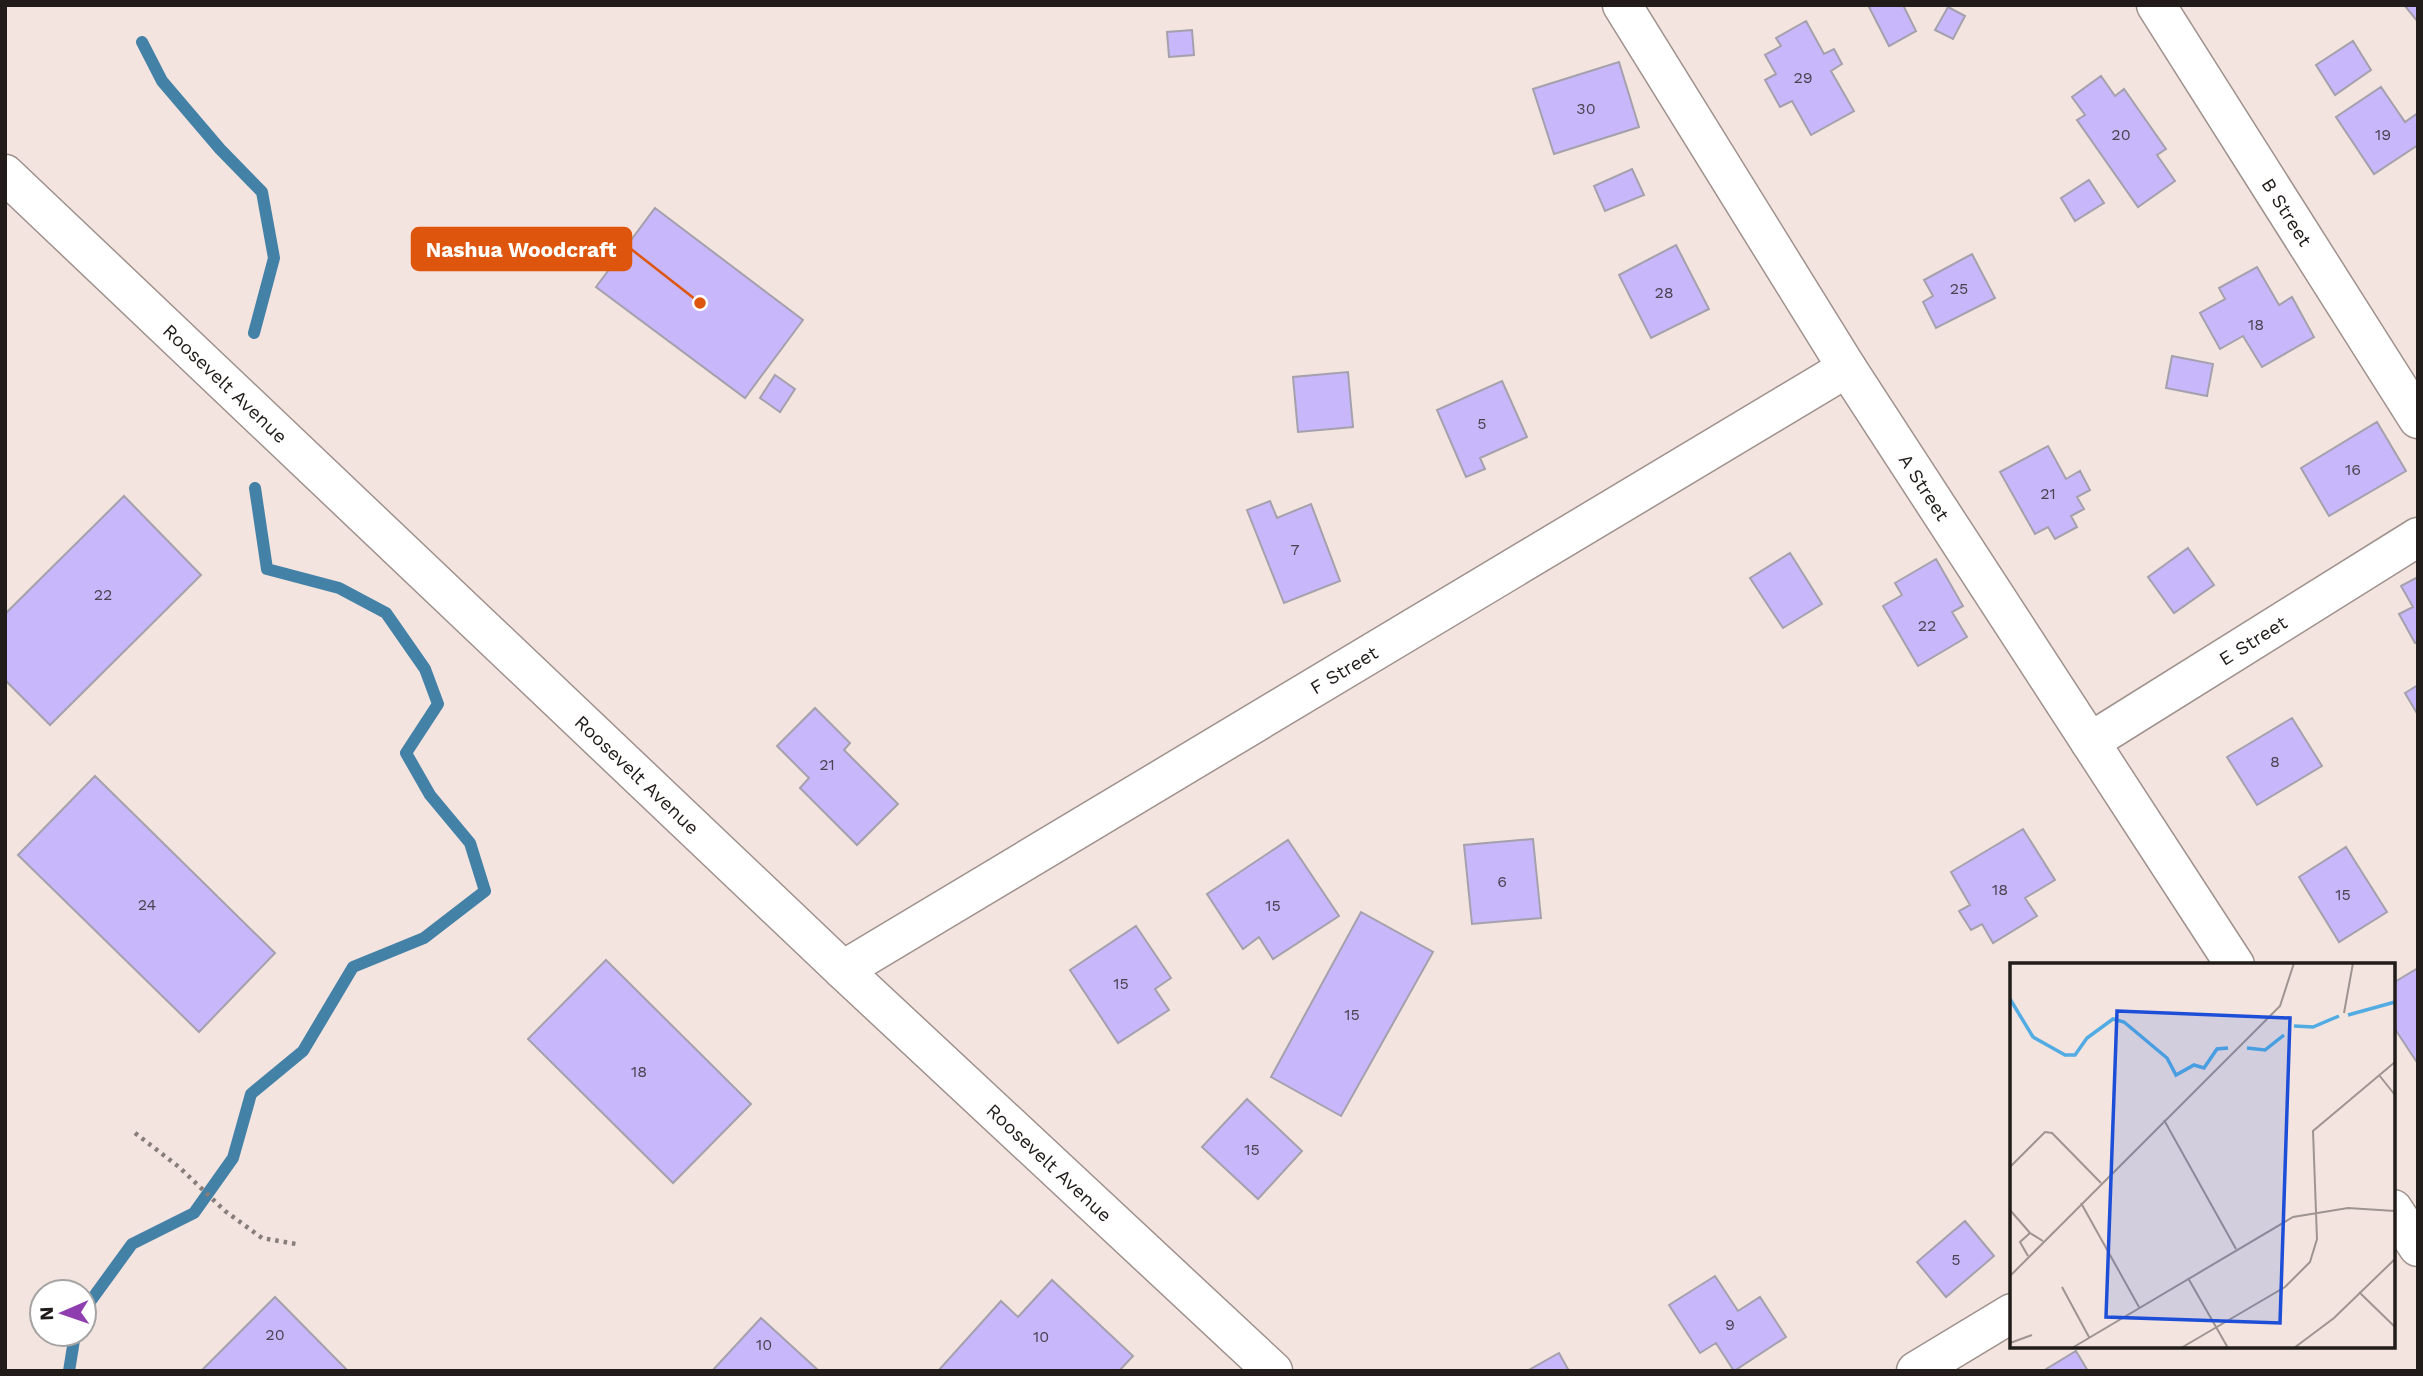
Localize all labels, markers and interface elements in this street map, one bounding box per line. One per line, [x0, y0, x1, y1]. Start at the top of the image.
house number: 29 [1793, 68, 1813, 87]
house number: 30 [1576, 99, 1596, 118]
house number: 20 [2111, 125, 2131, 144]
house number: 19 [2375, 125, 2391, 144]
street label: B Street [2257, 174, 2317, 251]
callout: Nashua Woodcraft [412, 228, 631, 270]
text: Nashua Woodcraft [426, 237, 616, 262]
house number: 25 [1950, 279, 1968, 298]
house number: 28 [1654, 283, 1674, 302]
house number: 18 [2248, 315, 2264, 334]
street label: Roosevelt Avenue [158, 319, 292, 448]
house number: 5 [1477, 414, 1487, 433]
street label: A Street [1894, 449, 1954, 525]
house number: 16 [2345, 460, 2361, 479]
house number: 21 [2040, 484, 2056, 503]
house number: 7 [1291, 540, 1300, 559]
house number: 22 [94, 585, 112, 604]
street label: E Street [2215, 611, 2291, 671]
house number: 22 [1918, 616, 1936, 635]
street label: F Street [1306, 641, 1382, 699]
street label: Roosevelt Avenue [570, 710, 704, 839]
house number: 8 [2270, 752, 2280, 771]
house number: 21 [819, 755, 835, 774]
house number: 6 [1497, 872, 1507, 891]
house number: 18 [1992, 880, 2008, 899]
house number: 15 [2335, 885, 2351, 904]
house number: 24 [138, 895, 157, 914]
house number: 15 [1265, 896, 1281, 915]
inset map [2010, 963, 2395, 1348]
house number: 15 [1113, 974, 1129, 993]
house number: 15 [1344, 1005, 1360, 1024]
house number: 18 [631, 1062, 647, 1081]
street label: Roosevelt Avenue [982, 1099, 1117, 1227]
house number: 15 [1244, 1140, 1260, 1159]
house number: 5 [1951, 1250, 1961, 1269]
north arrow [28, 1278, 98, 1348]
text: N [35, 1306, 58, 1321]
house number: 9 [1725, 1315, 1735, 1334]
house number: 20 [265, 1325, 285, 1344]
house number: 10 [1033, 1327, 1049, 1346]
house number: 10 [756, 1335, 772, 1354]

